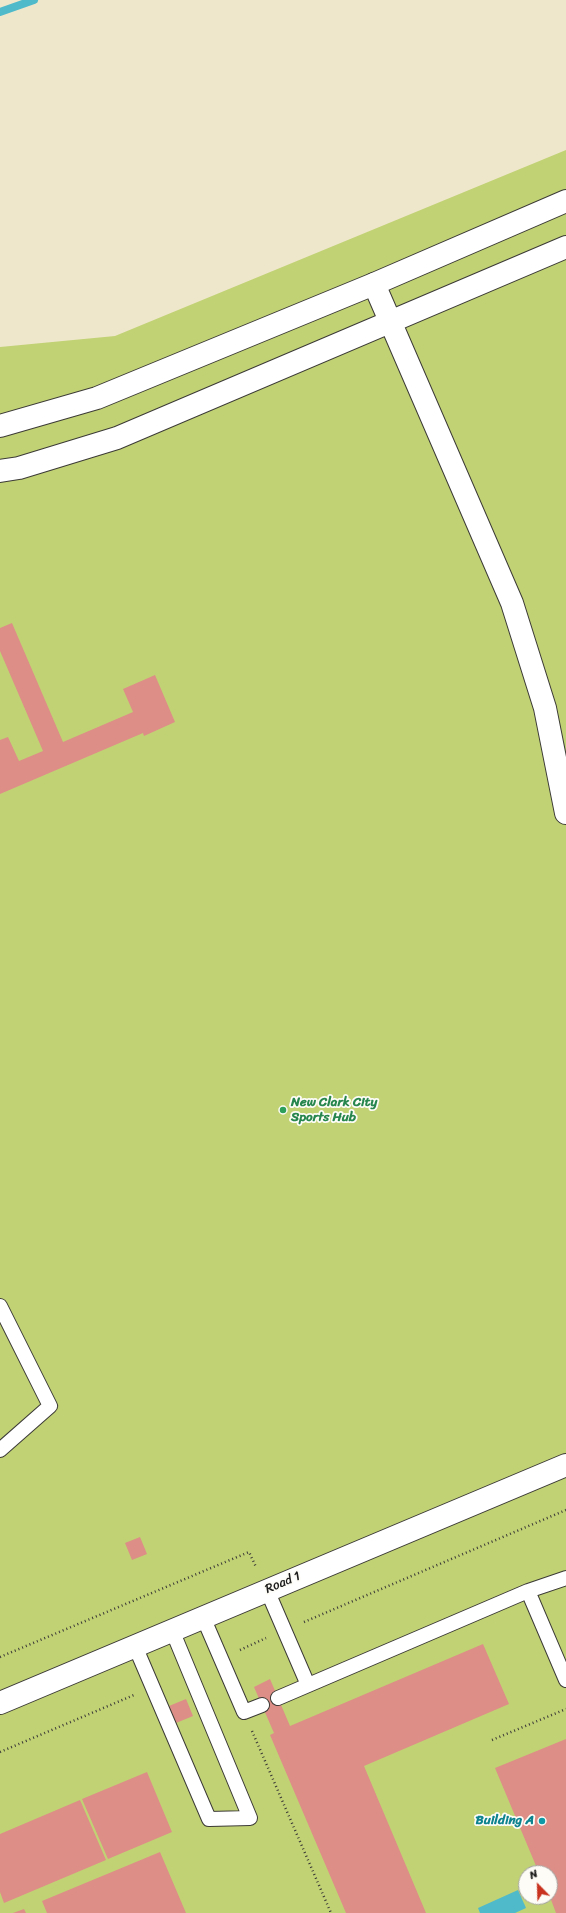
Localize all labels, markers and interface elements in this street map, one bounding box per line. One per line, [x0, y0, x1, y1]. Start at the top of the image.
place label: New Clark City Sports Hub [291, 1095, 377, 1126]
marker: New Clark City Sports Hub [278, 1105, 288, 1115]
street label: Road 1 [263, 1569, 303, 1597]
place label: Building A [476, 1813, 534, 1829]
marker: Building A [537, 1816, 547, 1826]
text: N [526, 1864, 541, 1885]
north arrow [518, 1865, 558, 1905]

